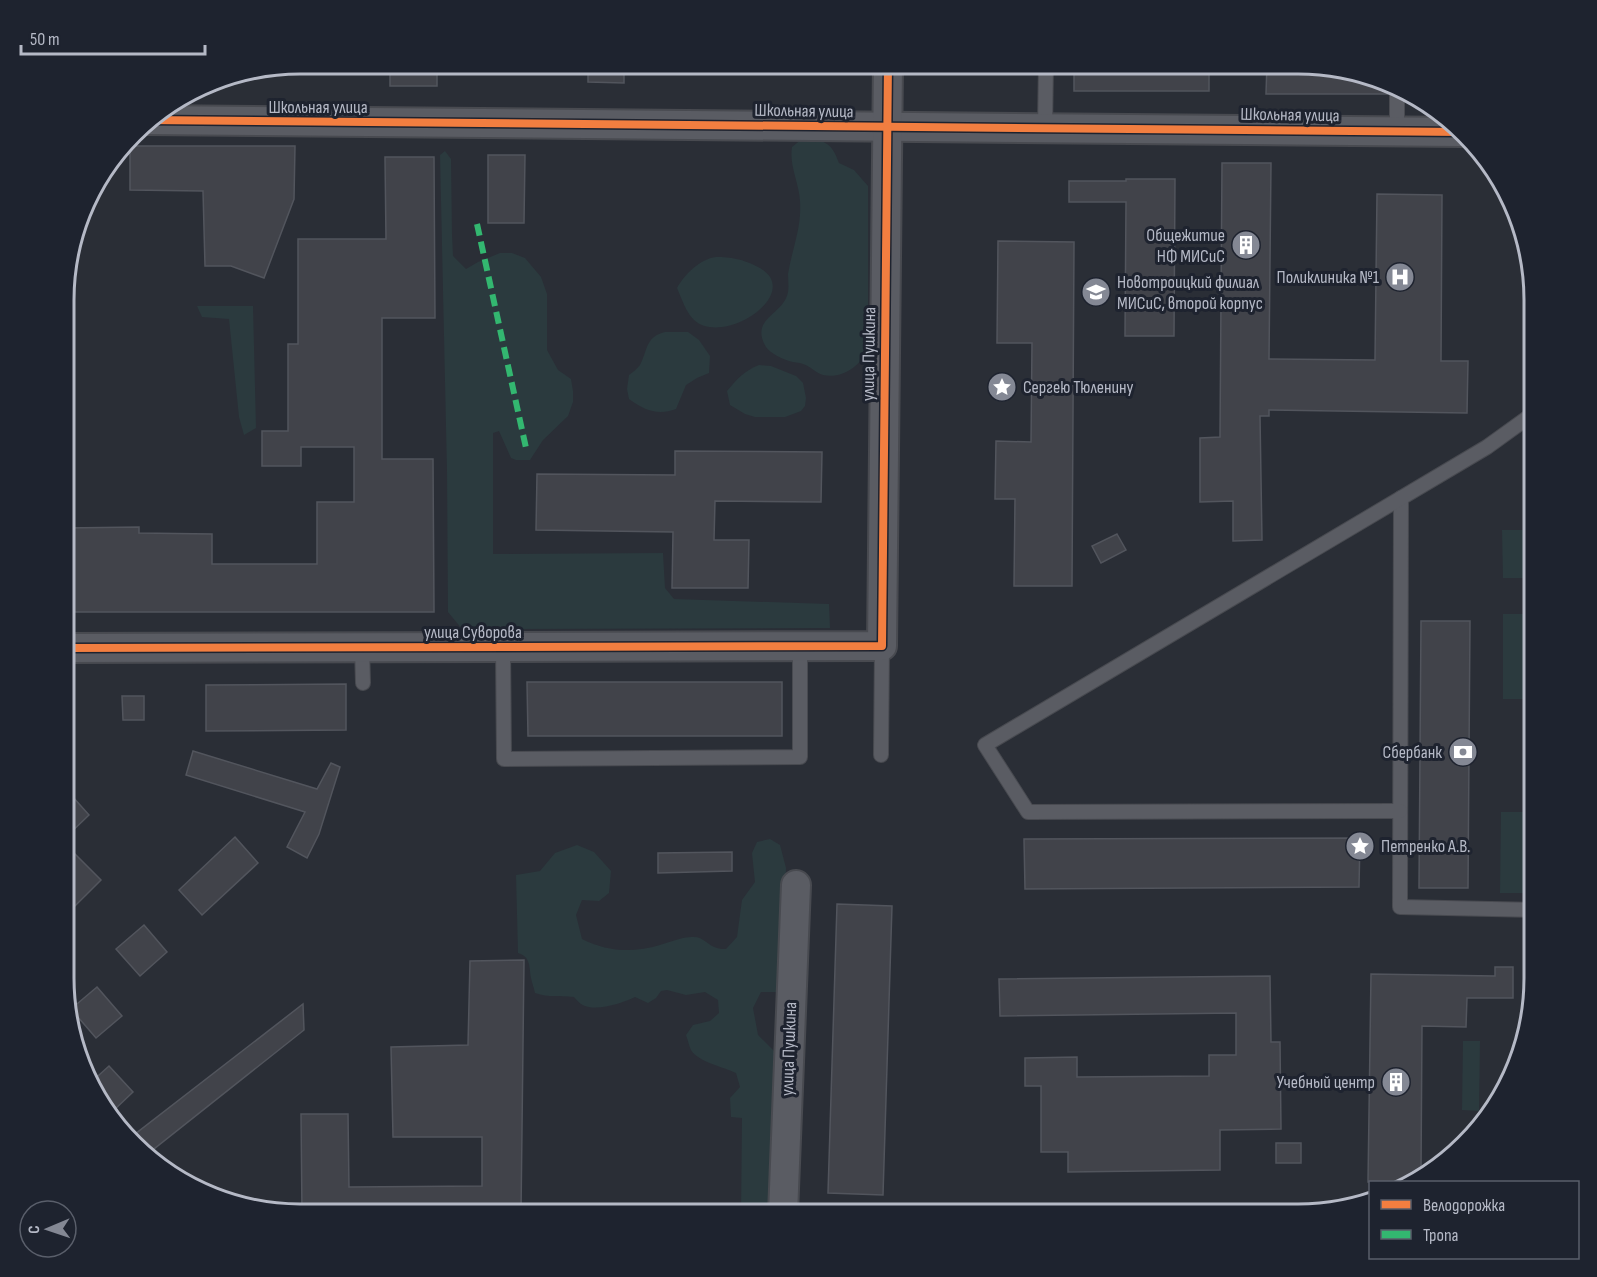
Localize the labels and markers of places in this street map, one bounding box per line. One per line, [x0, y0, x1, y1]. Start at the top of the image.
place label: Общежитие НФ МИСиС [1146, 225, 1225, 267]
building icon: Общежитие НФ МИСиС [1230, 229, 1262, 261]
hospital icon: Поликлиника №1 [1384, 261, 1416, 293]
place label: Поликлиника №1 [1277, 267, 1380, 288]
place label: Новотроицкий филиал МИСиС, второй корпус [1117, 272, 1263, 314]
school or university icon: Новотроицкий филиал МИСиС, второй корпус [1080, 276, 1112, 308]
place icon: Сергею Тюленину [986, 371, 1018, 403]
place label: Сергею Тюленину [1023, 377, 1134, 398]
bank icon: Сбербанк [1447, 736, 1479, 768]
place label: Сбербанк [1382, 742, 1442, 763]
place icon: Петренко А.В. [1344, 830, 1376, 862]
place label: Петренко А.В. [1381, 836, 1471, 857]
building icon: Учебный центр [1380, 1066, 1412, 1098]
place label: Учебный центр [1276, 1072, 1375, 1093]

